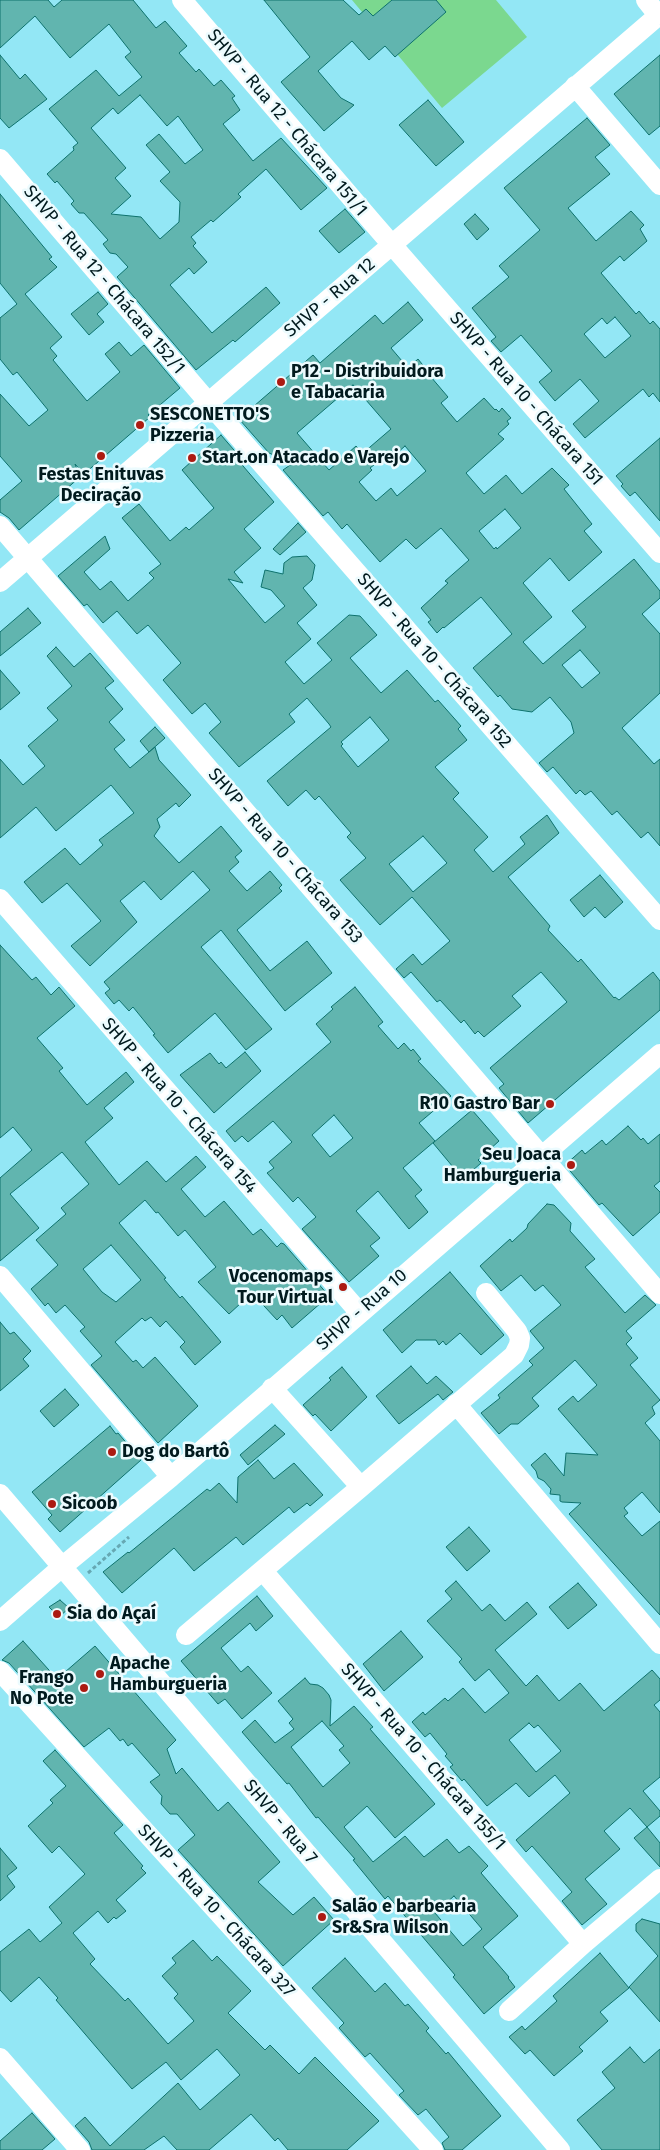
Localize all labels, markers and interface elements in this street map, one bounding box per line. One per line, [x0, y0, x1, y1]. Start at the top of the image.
street label: SHVP - Rua 12 - Chácara 151/1 [202, 25, 372, 221]
street label: SHVP - Rua 12 - Chácara 152/1 [19, 181, 189, 379]
street label: SHVP - Rua 12 [280, 254, 380, 342]
street label: SHVP - Rua 10 - Chácara 151 [445, 308, 607, 490]
place label: P12 - Distribuidora e Tabacaria [291, 361, 444, 404]
marker: P12 - Distribuidora e Tabacaria [275, 376, 287, 388]
place label: SESCONETTO'S Pizzeria [150, 404, 270, 446]
marker: SESCONETTO'S Pizzeria [134, 419, 146, 431]
place label: Start.on Atacado e Varejo [202, 447, 409, 469]
marker: Festas Enituvas Deciração [95, 450, 107, 462]
marker: Start.on Atacado e Varejo [186, 452, 198, 464]
place label: Festas Enituvas Deciração [38, 464, 164, 506]
street label: SHVP - Rua 10 - Chácara 152 [352, 569, 516, 753]
street label: SHVP - Rua 10 - Chácara 153 [203, 764, 367, 948]
street label: SHVP - Rua 10 - Chácara 154 [97, 1014, 261, 1198]
place label: R10 Gastro Bar [419, 1093, 540, 1115]
marker: R10 Gastro Bar [544, 1098, 556, 1110]
place label: Seu Joaca Hamburgueria [444, 1144, 561, 1186]
marker: Seu Joaca Hamburgueria [565, 1159, 577, 1171]
street label: SHVP - Rua 10 [312, 1265, 412, 1355]
place label: Vocenomaps Tour Virtual [229, 1266, 333, 1308]
marker: Vocenomaps Tour Virtual [337, 1281, 349, 1293]
place label: Dog do Bartô [122, 1441, 229, 1463]
marker: Dog do Bartô [106, 1446, 118, 1458]
place label: Sicoob [62, 1493, 117, 1515]
marker: Sicoob [46, 1498, 58, 1510]
place label: Sia do Açaí [67, 1603, 156, 1625]
marker: Sia do Açaí [51, 1608, 63, 1620]
place label: Apache Hamburgueria [110, 1653, 227, 1696]
street label: SHVP - Rua 10 - Chácara 155/1 [336, 1659, 510, 1855]
place label: Frango No Pote [10, 1667, 74, 1710]
marker: Apache Hamburgueria [94, 1668, 106, 1680]
marker: Frango No Pote [78, 1682, 90, 1694]
street label: SHVP - Rua 7 [239, 1776, 321, 1868]
street label: SHVP - Rua 10 - Chácara 327 [133, 1820, 299, 2002]
place label: Salão e barbearia Sr&Sra Wilson [332, 1896, 476, 1938]
marker: Salão e barbearia Sr&Sra Wilson [316, 1911, 328, 1923]

